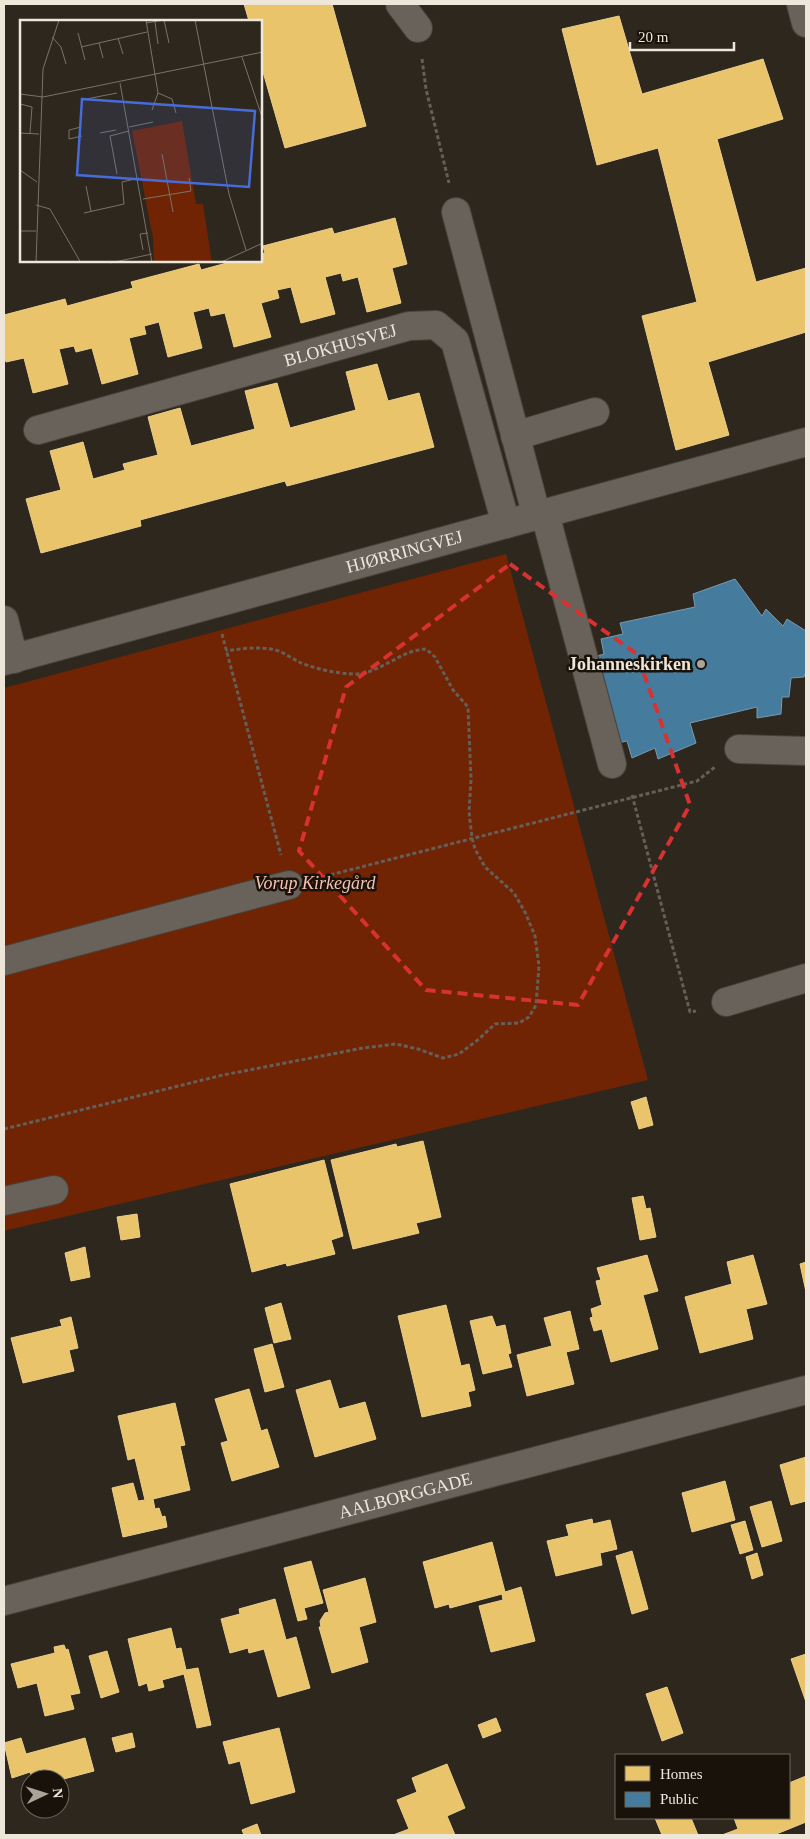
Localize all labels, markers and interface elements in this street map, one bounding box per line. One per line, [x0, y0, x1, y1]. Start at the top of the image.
inset map [20, 20, 262, 262]
scale bar [630, 20, 734, 52]
text: 20 m [638, 29, 669, 45]
street label: BLOKHUSVEJ [282, 320, 399, 371]
street label: HJØRRINGVEJ [344, 526, 465, 577]
place label: Johanneskirken [568, 654, 691, 674]
marker: Johanneskirken [695, 658, 707, 670]
park label: Vorup Kirkegård [255, 873, 376, 893]
street label: AALBORGGADE [337, 1468, 474, 1523]
legend [615, 1754, 790, 1819]
text: Homes [660, 1766, 703, 1782]
north arrow [20, 1769, 70, 1819]
text: N [50, 1788, 65, 1799]
text: Public [660, 1791, 699, 1807]

